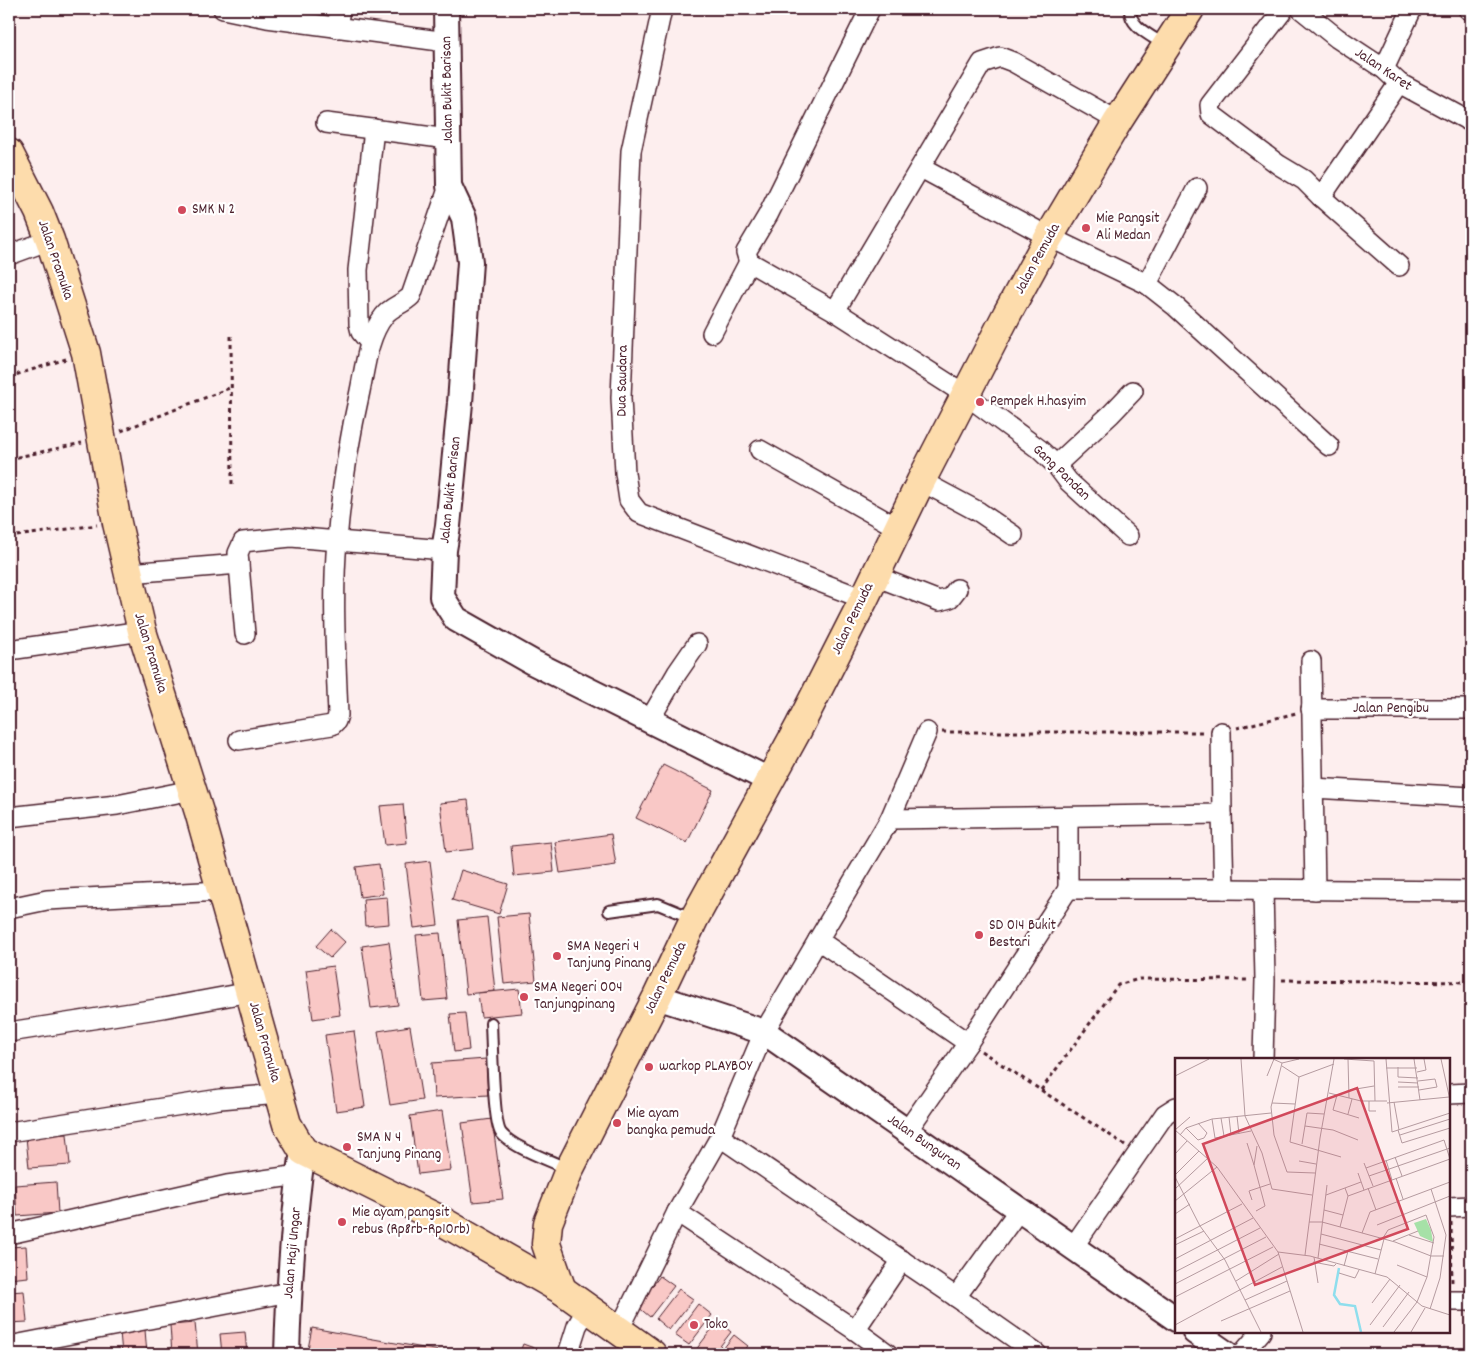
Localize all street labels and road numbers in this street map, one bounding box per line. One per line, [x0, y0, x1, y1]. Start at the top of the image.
street label: Jalan Bukit Barisan [436, 36, 460, 144]
street label: Jalan Karet [1350, 43, 1417, 98]
street label: Jalan Pramuka [31, 217, 79, 304]
street label: Jalan Pemuda [1010, 219, 1067, 298]
street label: Dua Saudara [611, 344, 635, 417]
street label: Jalan Bukit Barisan [434, 435, 468, 545]
street label: Gang Pandan [1027, 440, 1095, 506]
street label: Jalan Pemuda [826, 578, 880, 659]
street label: Jalan Pramuka [127, 610, 173, 697]
street label: Jalan Pengibu [1353, 698, 1429, 720]
street label: Jalan Pemuda [639, 937, 693, 1018]
street label: Jalan Pramuka [242, 999, 286, 1086]
street label: Jalan Bunguran [882, 1109, 966, 1177]
street label: Jalan Haji Ungar [278, 1206, 308, 1300]

